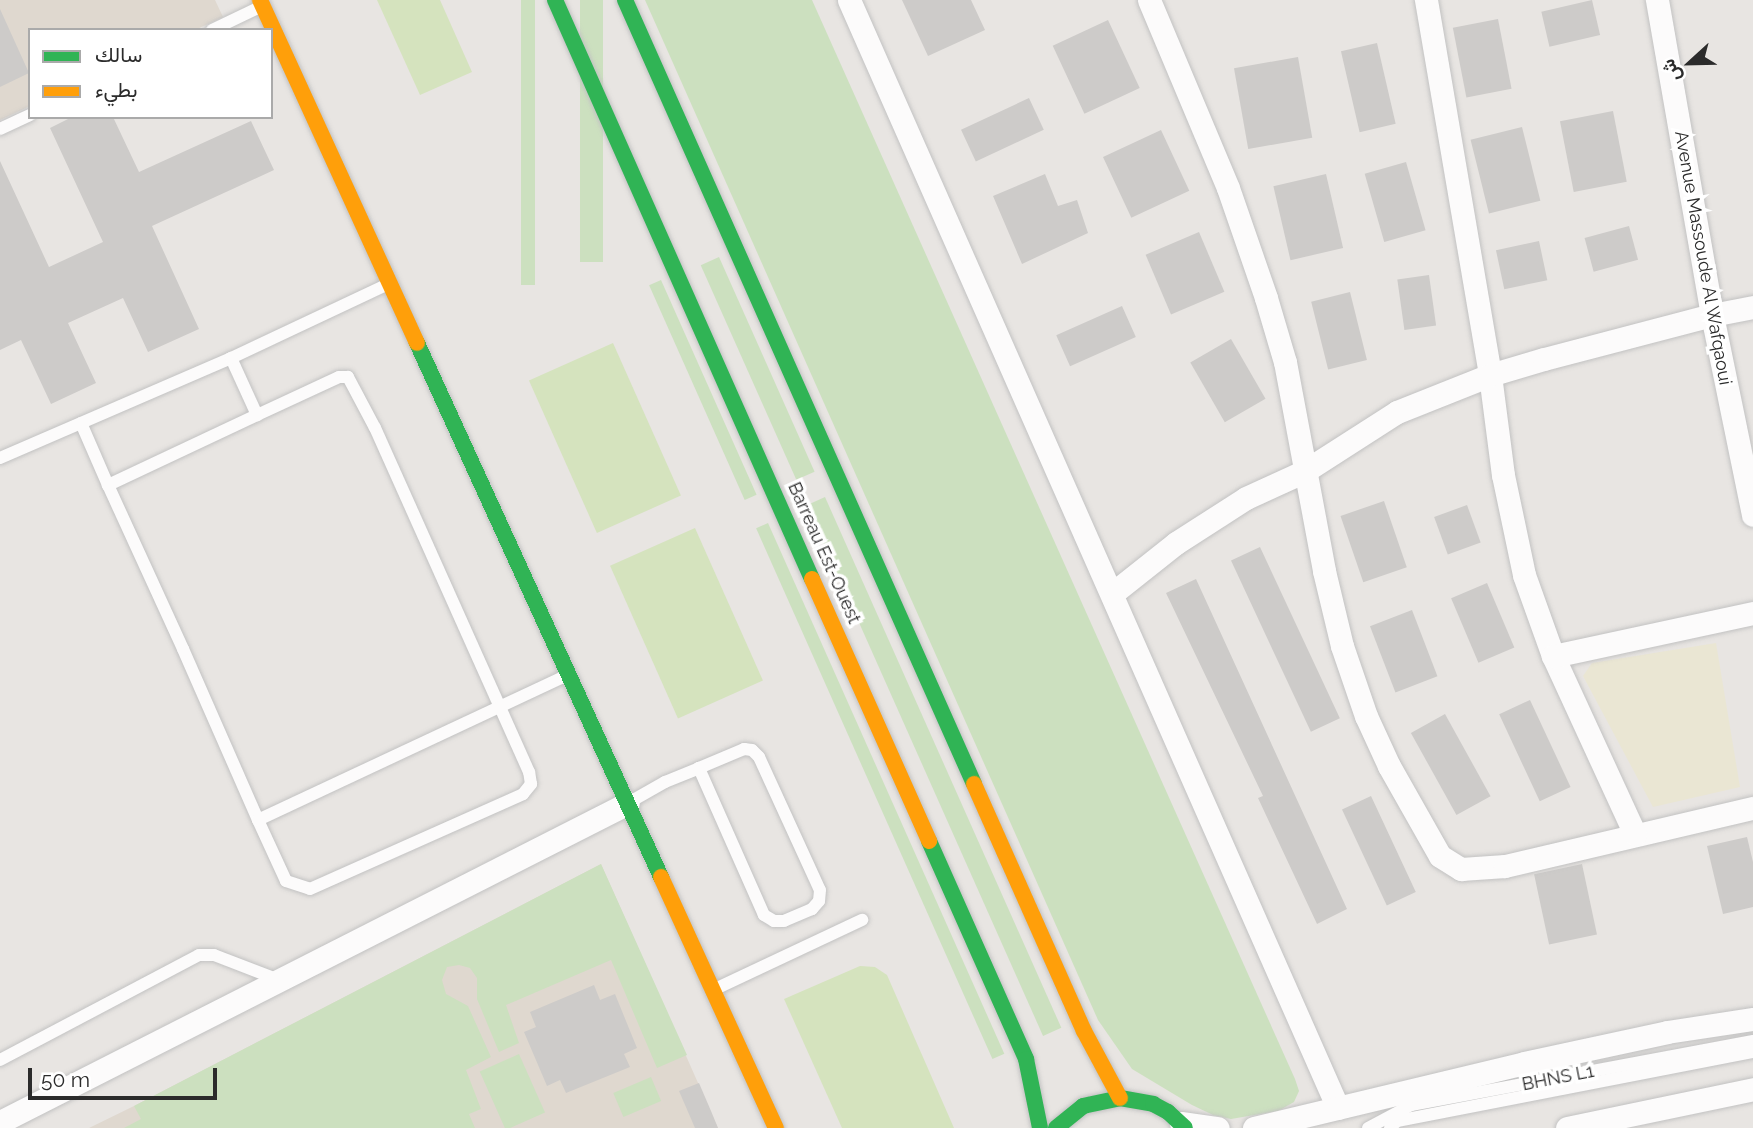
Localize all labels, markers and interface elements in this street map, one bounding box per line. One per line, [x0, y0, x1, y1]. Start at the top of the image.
legend [28, 28, 273, 119]
north arrow [1655, 28, 1725, 98]
text: سالك [95, 42, 142, 67]
text: ش [1656, 56, 1685, 86]
text: بطيء [95, 77, 138, 102]
street label: Avenue Massoude Al Wafqaoui [1670, 128, 1736, 388]
street label: Barreau Est-Ouest [783, 479, 865, 627]
scale bar [32, 1054, 220, 1098]
street label: BHNS L1 [1520, 1060, 1596, 1096]
text: 50 m [41, 1067, 90, 1092]

